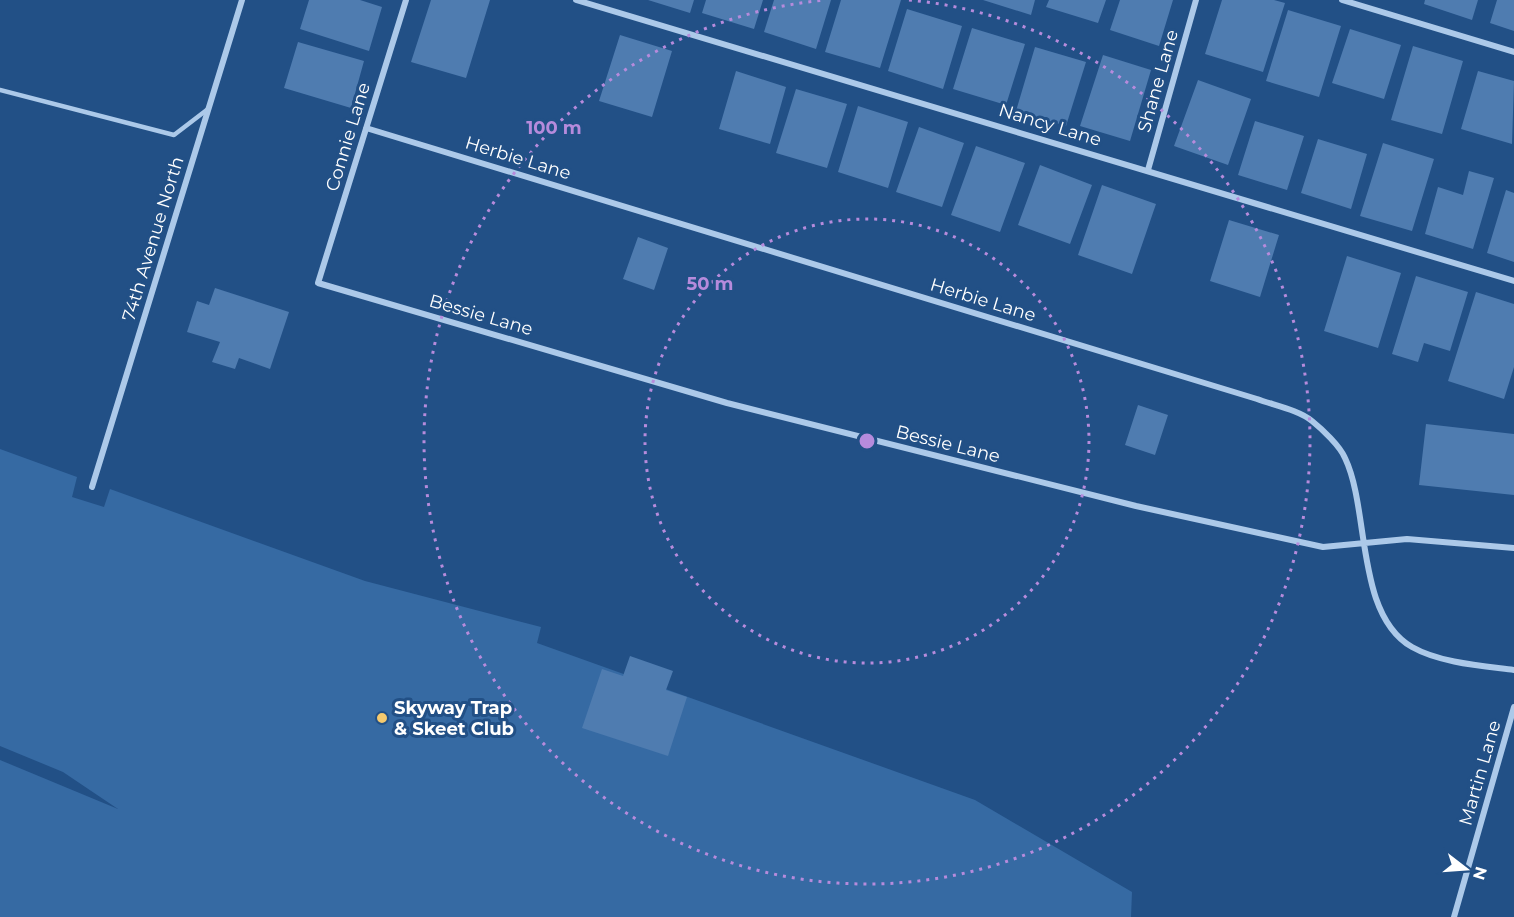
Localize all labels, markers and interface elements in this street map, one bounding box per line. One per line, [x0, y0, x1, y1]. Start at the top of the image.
street label: Shane Lane [1133, 27, 1183, 135]
street label: Connie Lane [321, 80, 375, 194]
street label: Nancy Lane [996, 99, 1104, 151]
text: 100 m [526, 117, 582, 139]
street label: Herbie Lane [462, 131, 574, 185]
street label: 74th Avenue North [117, 154, 189, 324]
text: 50 m [687, 273, 733, 295]
street label: Herbie Lane [927, 273, 1039, 327]
street label: Bessie Lane [427, 290, 535, 340]
street label: Bessie Lane [894, 420, 1003, 468]
centre of rings [857, 431, 877, 451]
place label: Skyway Trap & Skeet Club [394, 697, 514, 740]
marker: Skyway Trap & Skeet Club [375, 711, 389, 725]
street label: Martin Lane [1454, 718, 1506, 828]
north arrow [1436, 839, 1496, 899]
text: N [1469, 864, 1491, 882]

